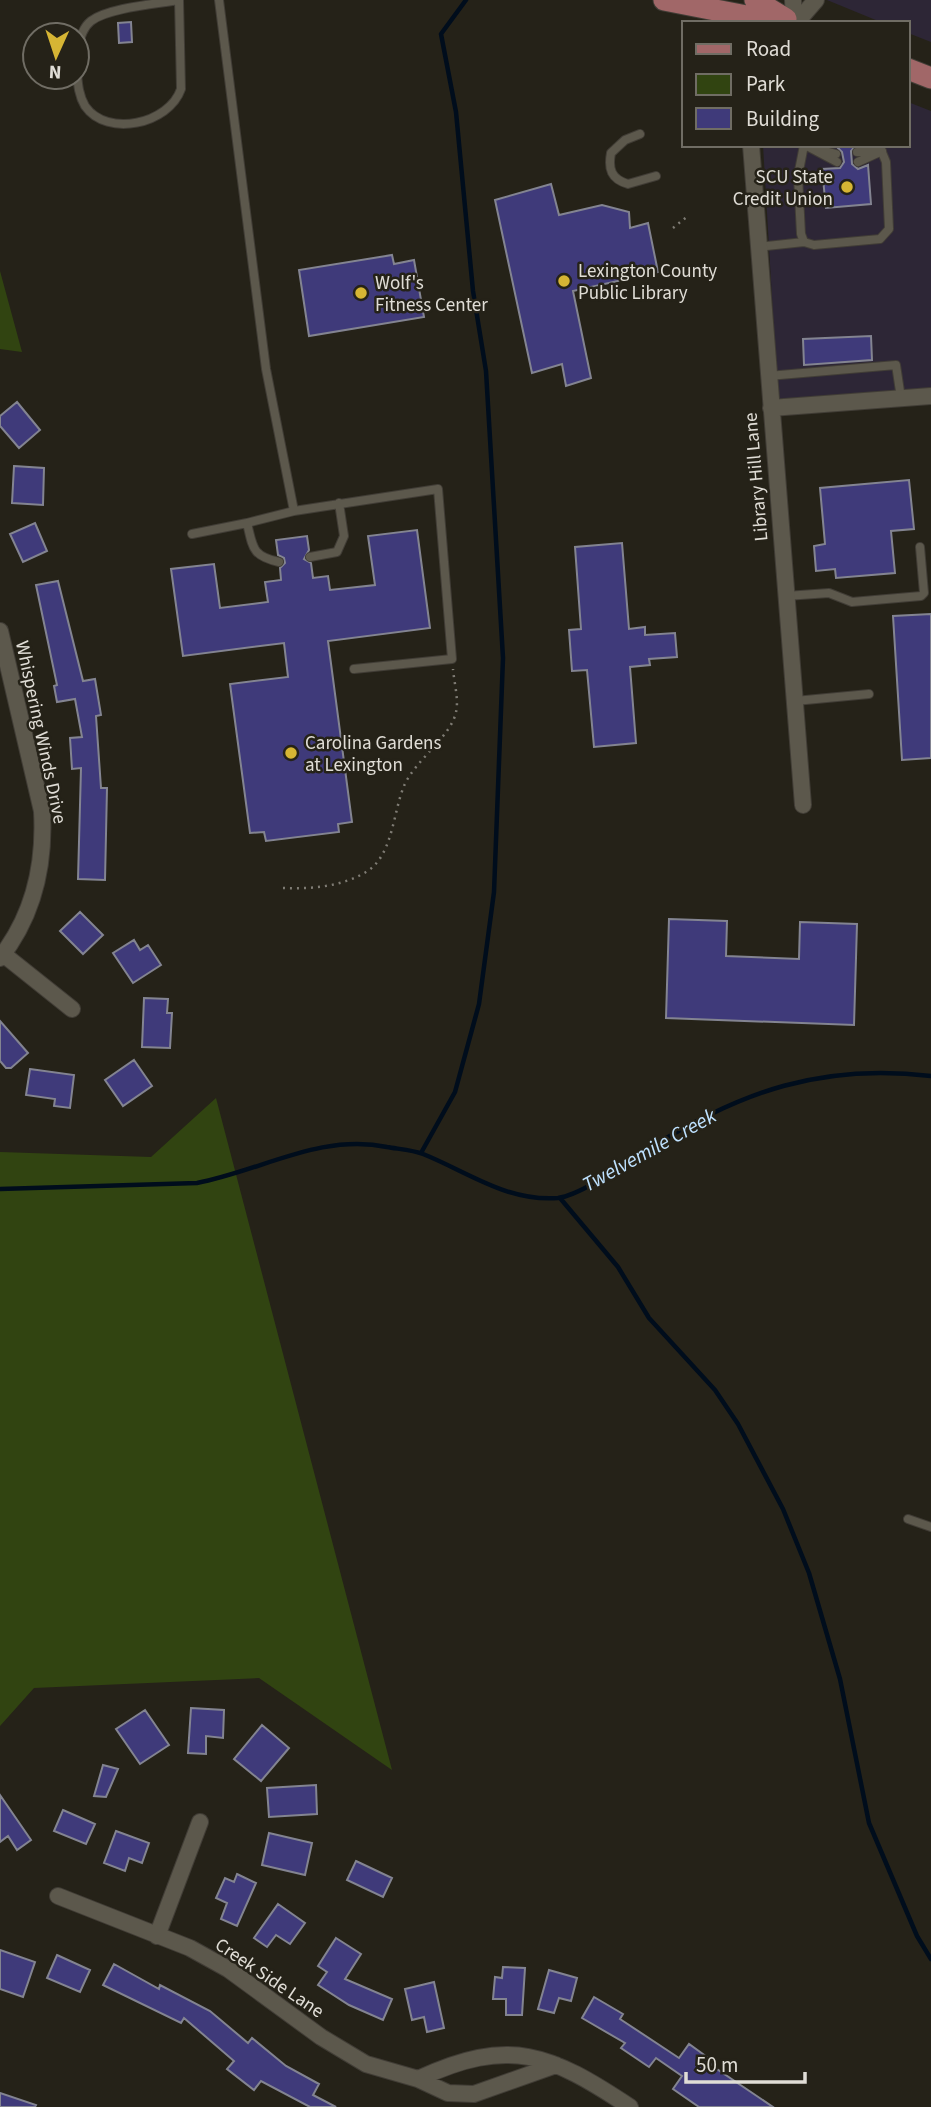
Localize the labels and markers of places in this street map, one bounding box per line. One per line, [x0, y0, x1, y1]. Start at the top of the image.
place label: SCU State Credit Union [733, 164, 833, 213]
marker: SCU State Credit Union [839, 179, 855, 195]
place label: Lexington County Public Library [578, 258, 717, 307]
place label: Wolf's Fitness Center [375, 270, 488, 319]
marker: Lexington County Public Library [556, 273, 572, 289]
marker: Wolf's Fitness Center [353, 285, 369, 301]
place label: Carolina Gardens at Lexington [305, 730, 441, 779]
marker: Carolina Gardens at Lexington [283, 745, 299, 761]

